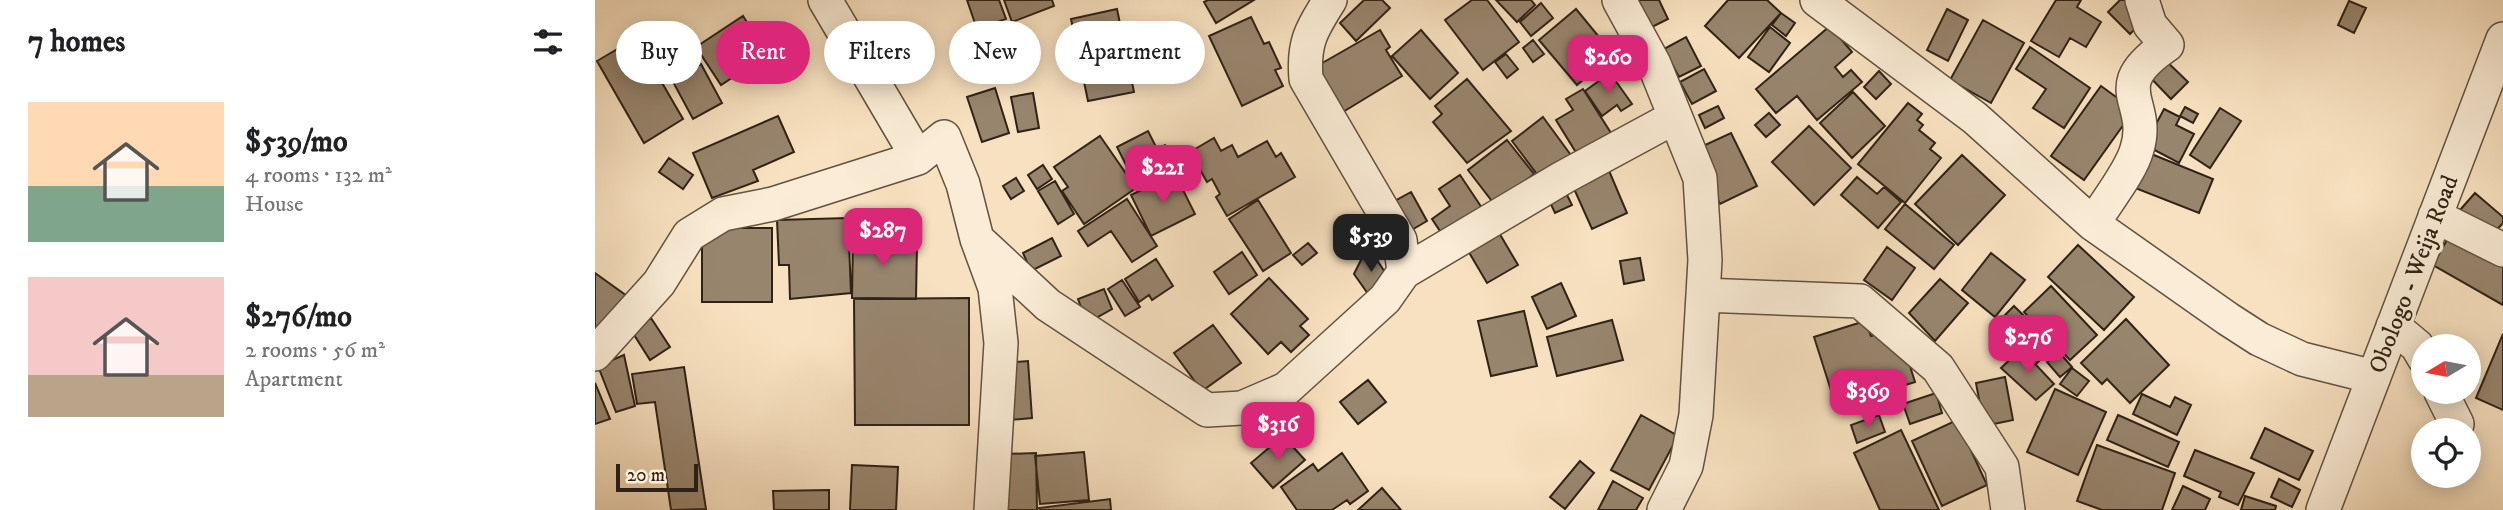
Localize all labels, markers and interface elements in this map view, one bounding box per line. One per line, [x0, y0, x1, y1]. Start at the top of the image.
chip: Buy [616, 21, 702, 84]
chip: Rent [716, 21, 810, 84]
chip: Filters [824, 21, 935, 84]
chip: New [949, 21, 1041, 84]
chip: Apartment [1055, 21, 1205, 84]
icon: filters [529, 23, 567, 61]
text: 7 homes [28, 24, 125, 61]
pin: $260 [1567, 36, 1649, 95]
text: $260 [1584, 43, 1632, 72]
text: $539/mo [245, 124, 348, 161]
icon: home [84, 130, 168, 214]
pin: $221 [1122, 146, 1204, 205]
text: $221 [1141, 153, 1185, 182]
text: 4 rooms · 132 m² [245, 161, 392, 190]
street label: Obologo - Weija Road [2362, 171, 2466, 378]
text: House [245, 190, 303, 219]
pin: $287 [842, 208, 924, 268]
pin: $539 [1330, 215, 1412, 274]
text: $287 [859, 216, 907, 245]
text: $539 [1349, 222, 1393, 251]
text: $276/mo [245, 299, 352, 336]
icon: home [84, 305, 168, 389]
pin: $276 [1987, 316, 2069, 375]
text: $276 [2004, 323, 2052, 352]
north arrow [2411, 334, 2481, 404]
map controls [2411, 334, 2481, 488]
text: 2 rooms · 56 m² [245, 336, 385, 365]
text: Apartment [245, 365, 343, 394]
pin: $369 [1827, 370, 1909, 429]
text: $369 [1846, 377, 1890, 406]
pin: $316 [1237, 402, 1319, 462]
text: $316 [1257, 410, 1299, 439]
button: locate [2411, 418, 2481, 488]
scale bar [616, 461, 698, 493]
text: 20 m [627, 464, 665, 487]

